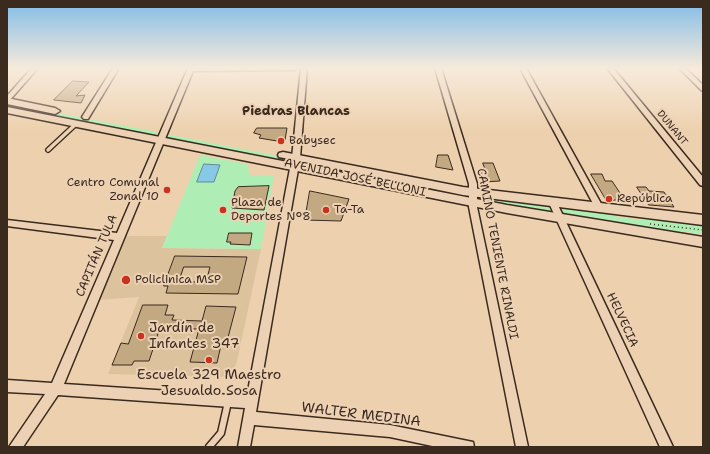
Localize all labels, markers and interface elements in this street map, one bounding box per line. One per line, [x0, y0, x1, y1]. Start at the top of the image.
district label: Piedras Blancas [242, 104, 350, 120]
street label: DUNANT [654, 108, 690, 148]
place label: Babysec [289, 134, 336, 148]
marker: Babysec [276, 136, 286, 146]
street label: AVENIDA JOSÉ BELLONI [283, 156, 427, 200]
street label: CAMINO TENIENTE RINALDI [473, 167, 521, 341]
place label: Centro Comunal Zonal 10 [67, 176, 159, 204]
marker: Centro Comunal Zonal 10 [162, 185, 172, 195]
place label: República [617, 192, 672, 206]
marker: República [604, 194, 614, 204]
place label: Plaza de Deportes N°8 [231, 196, 311, 224]
place label: Ta-Ta [334, 203, 364, 217]
marker: Plaza de Deportes N°8 [218, 205, 228, 215]
marker: Ta-Ta [321, 205, 331, 215]
street label: CAPITÁN TULA [73, 213, 121, 299]
place label: Policlinica MSP [135, 273, 221, 287]
marker: Policlinica MSP [120, 274, 132, 286]
street label: HELVECIA [603, 290, 641, 350]
place label: Jardín de Infantes 347 [149, 320, 239, 352]
marker: Jardín de Infantes 347 [136, 331, 146, 341]
marker: Escuela 329 Maestro Jesualdo Sosa [204, 355, 214, 365]
place label: Escuela 329 Maestro Jesualdo Sosa [137, 367, 281, 400]
street label: WALTER MEDINA [300, 399, 422, 431]

